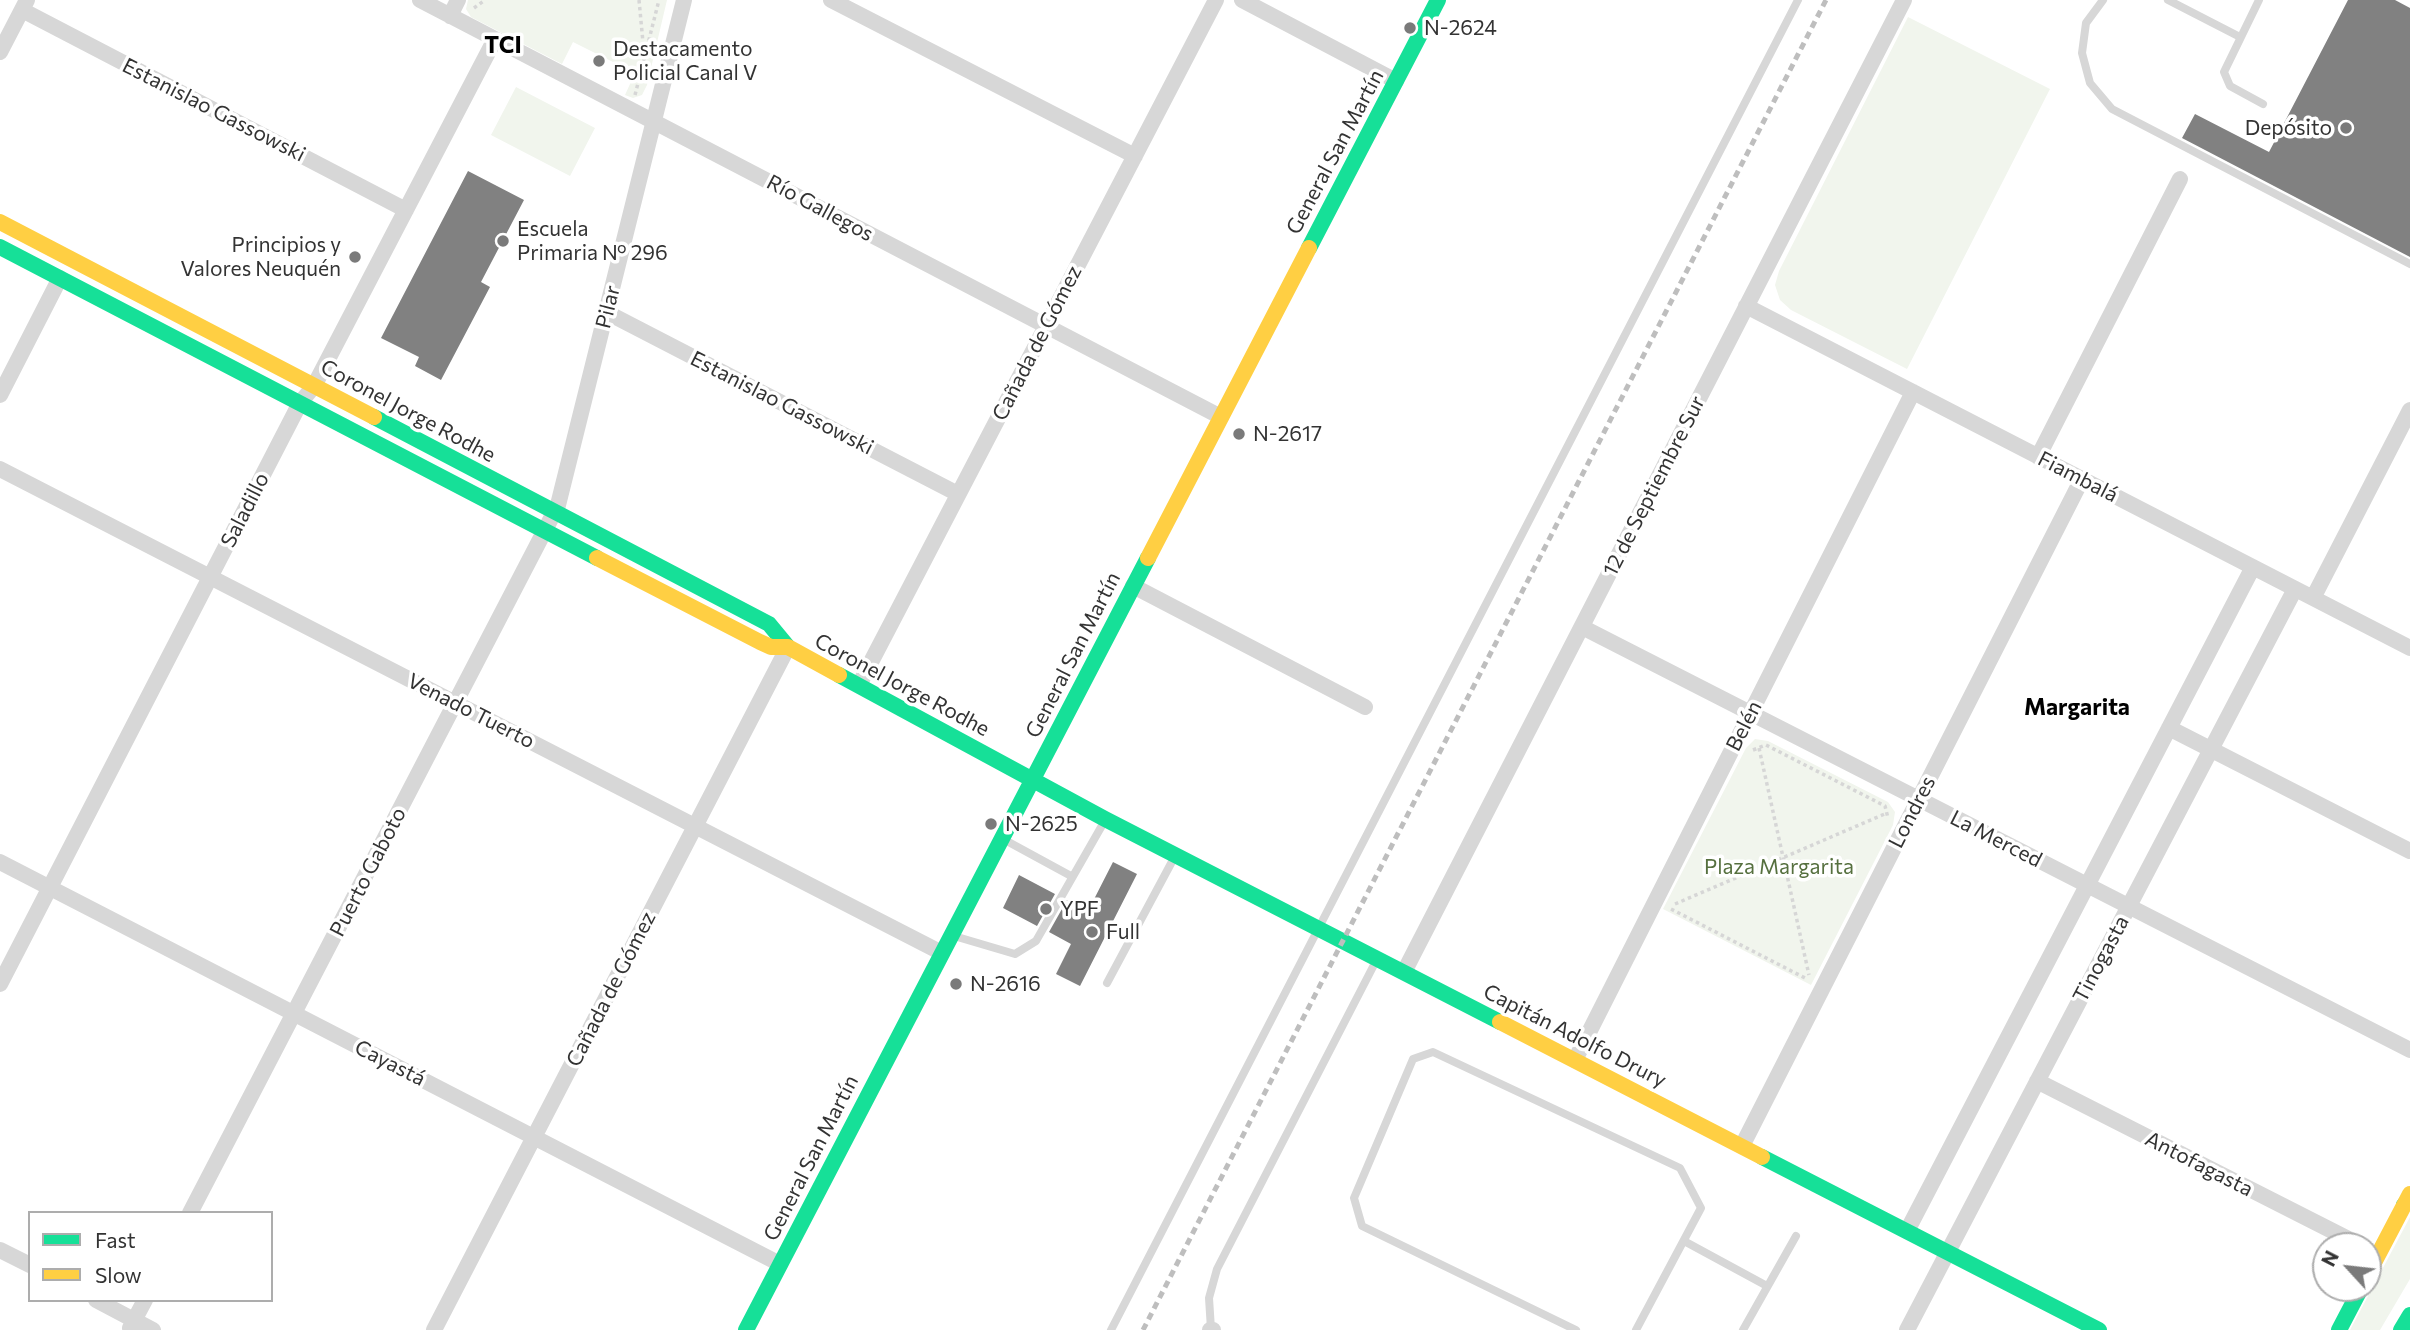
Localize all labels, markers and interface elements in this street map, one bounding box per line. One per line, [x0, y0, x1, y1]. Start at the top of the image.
place label: N-2624 [1424, 15, 1497, 41]
marker: N-2624 [1402, 20, 1418, 36]
district label: TCI [484, 31, 522, 59]
place label: Destacamento Policial Canal V [613, 36, 757, 86]
street label: Estanislao Gassowski [118, 53, 310, 167]
marker: Destacamento Policial Canal V [591, 53, 607, 69]
street label: General San Martín [1281, 65, 1389, 239]
place label: Depósito [2245, 115, 2332, 141]
marker: Depósito [2338, 120, 2354, 136]
street label: Río Gallegos [762, 169, 878, 247]
place label: Escuela Primaria Nº 296 [517, 216, 668, 266]
place label: Principios y Valores Neuquén [180, 232, 341, 282]
marker: Escuela Primaria Nº 296 [495, 233, 511, 249]
marker: Principios y Valores Neuquén [347, 249, 363, 265]
street label: Cañada de Gómez [987, 261, 1087, 425]
street label: Pilar [591, 283, 625, 331]
street label: Estanislao Gassowski [686, 346, 878, 460]
street label: Coronel Jorge Rodhe [316, 354, 500, 468]
street label: 12 de Septiembre Sur [1598, 392, 1710, 580]
place label: N-2617 [1253, 421, 1322, 447]
marker: N-2617 [1231, 426, 1247, 442]
street label: Fiambalá [2034, 446, 2122, 508]
street label: Saladillo [216, 468, 274, 552]
street label: General San Martín [1020, 568, 1126, 742]
street label: Coronel Jorge Rodhe [810, 628, 994, 742]
street label: Venado Tuerto [403, 668, 539, 754]
district label: Margarita [2024, 693, 2130, 721]
street label: Belén [1721, 697, 1767, 755]
street label: Londres [1883, 772, 1941, 852]
street label: Puerto Gaboto [325, 803, 411, 941]
street label: La Merced [1946, 805, 2046, 873]
place label: N-2625 [1005, 811, 1078, 837]
marker: N-2625 [983, 816, 999, 832]
park label: Plaza Margarita [1704, 854, 1854, 880]
place label: YPF [1060, 896, 1099, 922]
marker: YPF [1038, 901, 1054, 917]
street label: Cañada de Gómez [561, 907, 661, 1071]
street label: Tinogasta [2068, 911, 2134, 1007]
place label: Full [1106, 919, 1140, 945]
marker: Full [1084, 924, 1100, 940]
place label: N-2616 [970, 971, 1041, 997]
marker: N-2616 [948, 976, 964, 992]
street label: Capitán Adolfo Drury [1479, 979, 1671, 1093]
street label: Cayastá [351, 1035, 429, 1091]
street label: General San Martín [758, 1071, 864, 1245]
street label: Antofagasta [2141, 1126, 2257, 1202]
legend [28, 1211, 273, 1302]
text: Fast [95, 1227, 136, 1252]
north arrow [2312, 1232, 2382, 1302]
text: N [2316, 1247, 2343, 1270]
text: Slow [95, 1262, 142, 1287]

